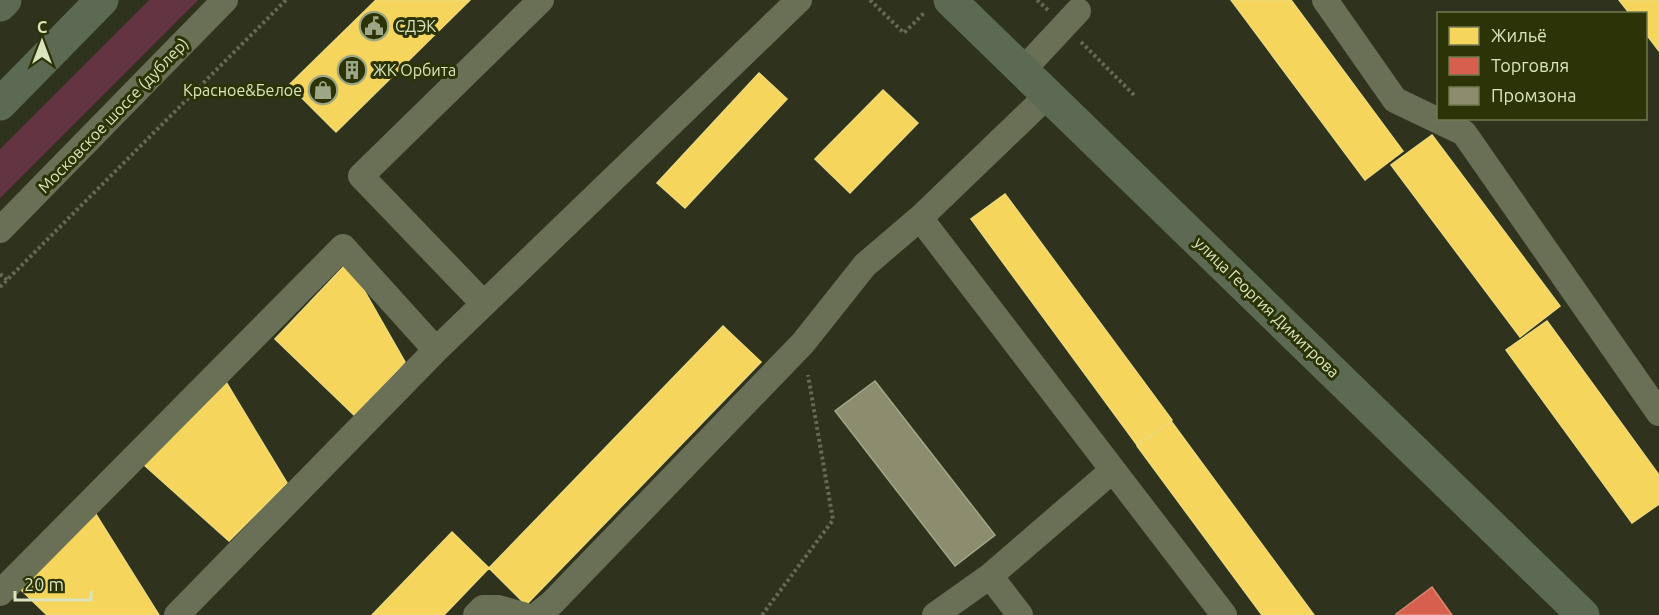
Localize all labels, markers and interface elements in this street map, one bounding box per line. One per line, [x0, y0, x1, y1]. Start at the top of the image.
public building icon: СДЭК [358, 10, 390, 42]
north arrow [12, 12, 72, 72]
legend [1437, 12, 1647, 120]
place label: СДЭК [395, 17, 436, 35]
text: С [37, 18, 47, 36]
text: Жильё [1491, 25, 1547, 45]
street label: Московское шоссе (дублер) [34, 34, 192, 197]
building icon: ЖК Орбита [336, 54, 368, 86]
text: Торговля [1491, 55, 1569, 75]
place label: ЖК Орбита [373, 61, 456, 79]
shop icon: Красное&Белое [307, 74, 339, 106]
place label: Красное&Белое [183, 81, 302, 99]
text: Промзона [1491, 85, 1576, 105]
street label: улица Георгия Димитрова [1191, 233, 1343, 381]
scale bar [15, 564, 92, 602]
text: 20 m [24, 574, 64, 594]

